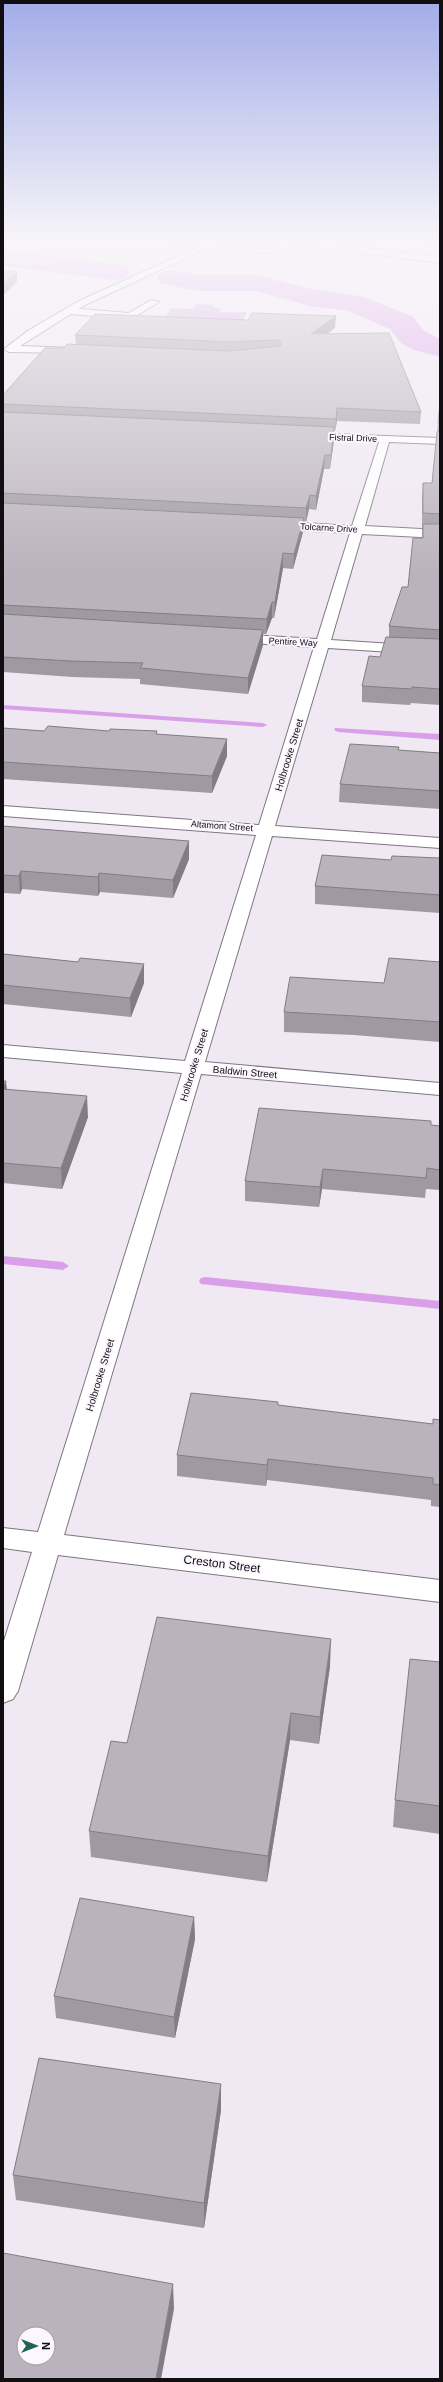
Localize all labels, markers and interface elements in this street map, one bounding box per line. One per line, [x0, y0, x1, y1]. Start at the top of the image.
street label: Fistral Drive [329, 432, 377, 444]
street label: Tolcarne Drive [300, 522, 358, 534]
street label: Pentire Way [268, 636, 318, 648]
street label: Holbrooke Street [273, 717, 305, 792]
street label: Altamont Street [191, 819, 254, 833]
street label: Holbrooke Street [178, 1027, 210, 1102]
street label: Baldwin Street [212, 1064, 278, 1080]
street label: Holbrooke Street [84, 1337, 116, 1412]
street label: Creston Street [183, 1552, 262, 1576]
north arrow [16, 2326, 56, 2366]
text: N [40, 2342, 52, 2350]

